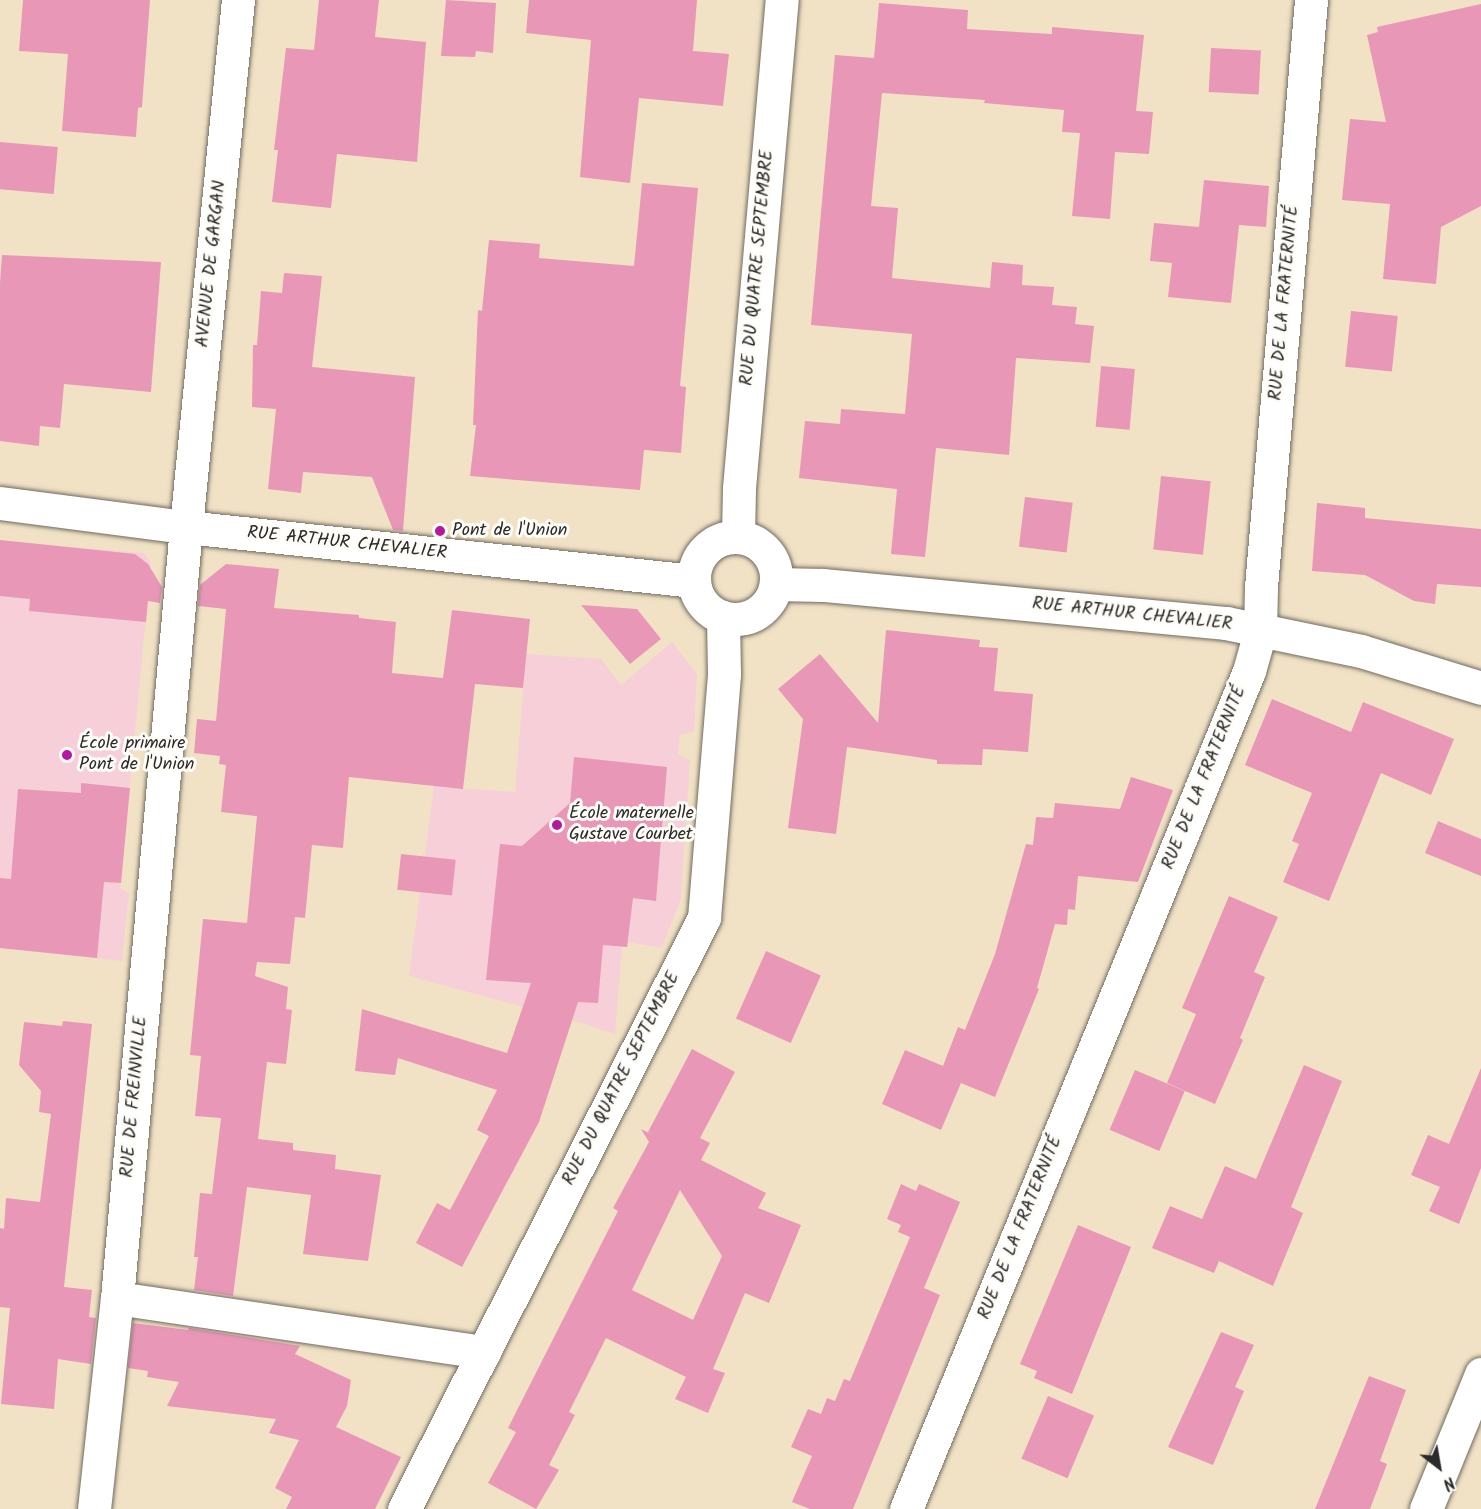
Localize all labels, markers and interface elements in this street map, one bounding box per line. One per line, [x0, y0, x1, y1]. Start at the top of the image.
street label: RUE DU QUATRE SEPTEMBRE [737, 149, 779, 387]
street label: AVENUE DE GARGAN [192, 179, 232, 349]
street label: RUE DE LA FRATERNITÉ [1266, 205, 1304, 401]
place label: Pont de l'Union [452, 520, 567, 542]
street label: RUE ARTHUR CHEVALIER [246, 523, 448, 565]
marker: Pont de l'Union [433, 524, 447, 538]
street label: RUE ARTHUR CHEVALIER [1031, 594, 1233, 636]
street label: RUE DE LA FRATERNITÉ [1158, 683, 1252, 873]
place label: École primaire Pont de l'Union [79, 734, 194, 777]
marker: École primaire Pont de l'Union [60, 748, 74, 762]
place label: École maternelle Gustave Courbet [569, 804, 694, 846]
marker: École maternelle Gustave Courbet [550, 818, 564, 832]
street label: RUE DU QUATRE SEPTEMBRE [559, 969, 685, 1189]
street label: RUE DE FREINVILLE [117, 1015, 153, 1179]
street label: RUE DE LA FRATERNITÉ [974, 1133, 1068, 1323]
north arrow [1409, 1437, 1469, 1497]
text: N [1438, 1470, 1459, 1496]

